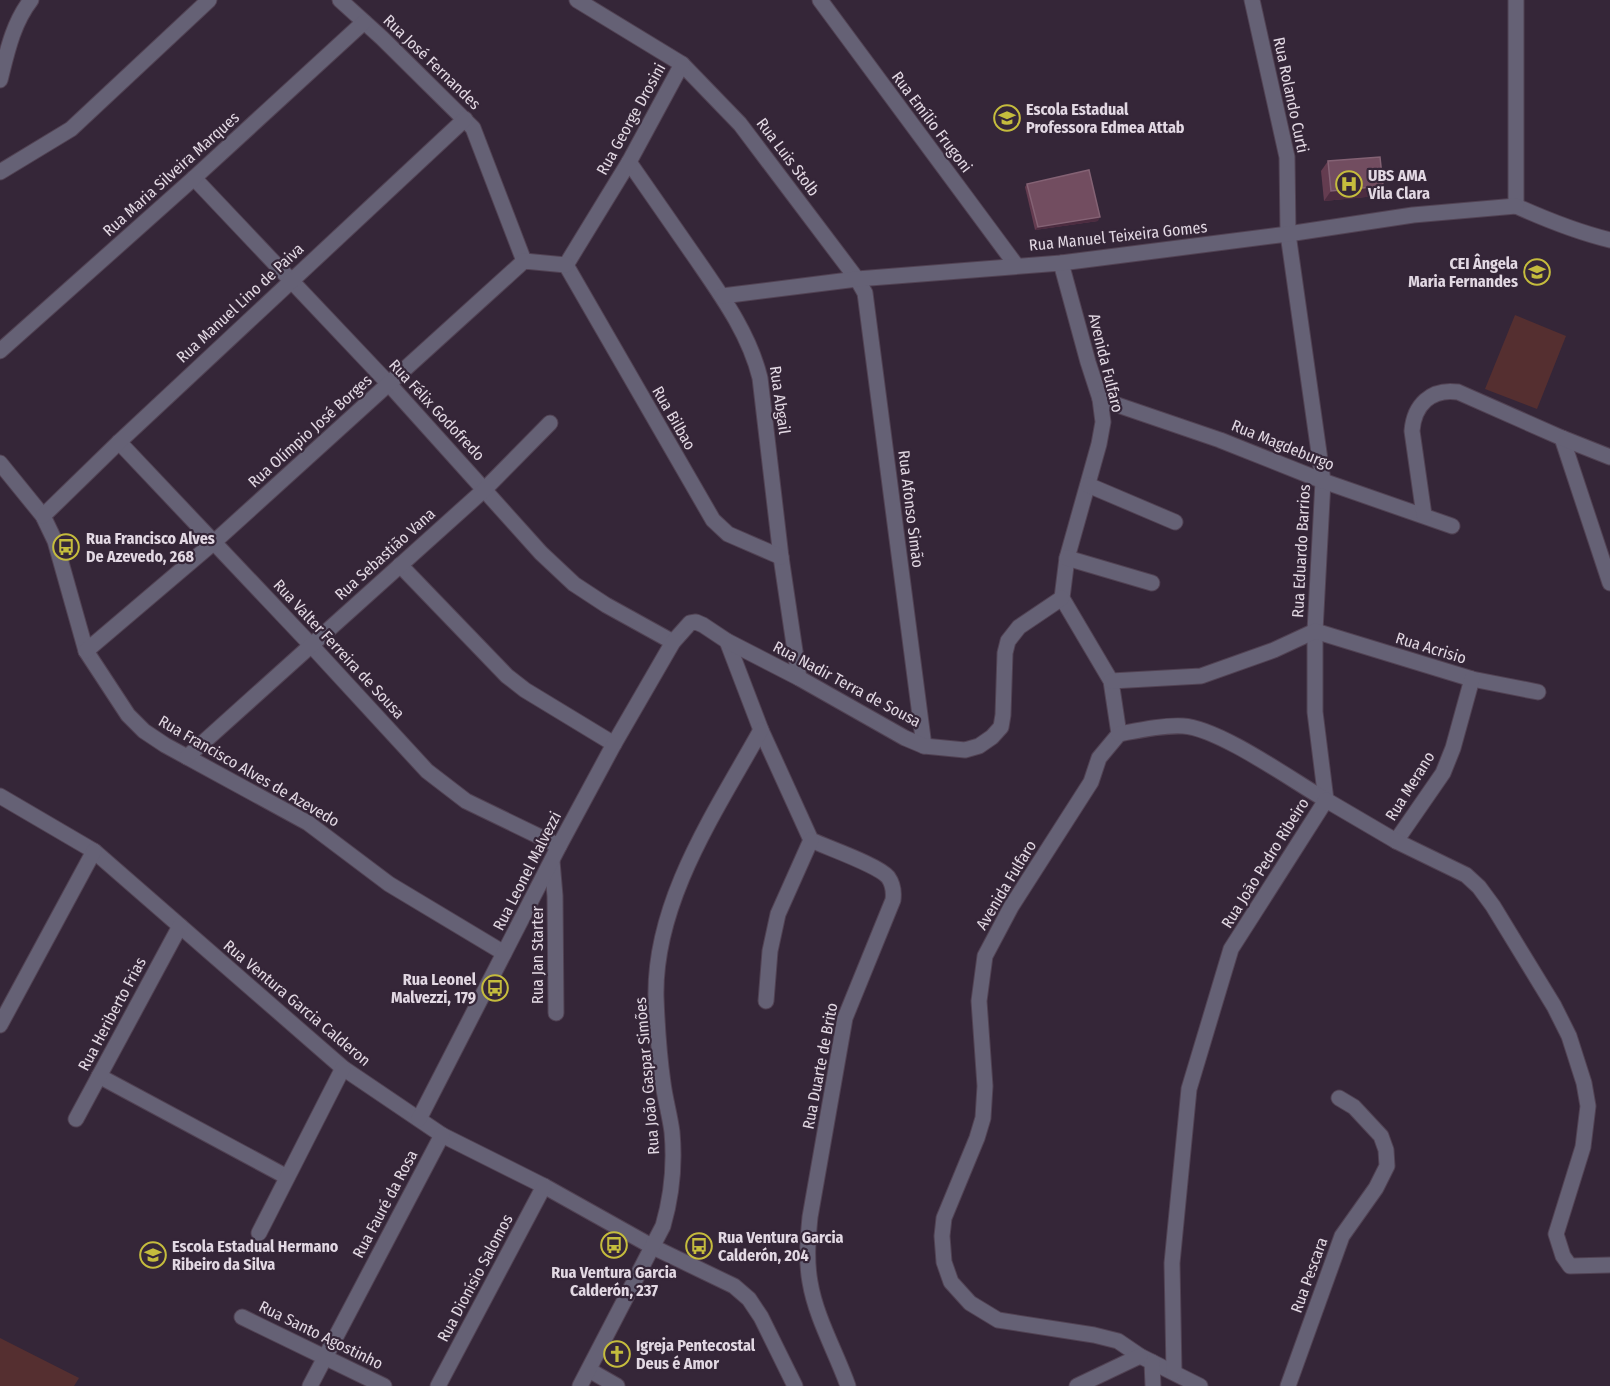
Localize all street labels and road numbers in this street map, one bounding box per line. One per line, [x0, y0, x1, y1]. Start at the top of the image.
street label: Rua José Fernandes [379, 11, 485, 113]
street label: Rua Rolando Curti [1269, 35, 1313, 155]
street label: Rua George Drosini [592, 60, 670, 178]
street label: Rua Emílio Frugoni [888, 68, 976, 176]
street label: Rua Maria Silveira Marques [99, 108, 243, 240]
street label: Rua Luis Stolb [753, 114, 823, 200]
street label: Rua Manuel Teixeira Gomes [1028, 217, 1208, 255]
street label: Rua Manuel Lino de Paiva [173, 239, 308, 367]
street label: Avenida Fulfaro [1085, 312, 1127, 414]
street label: Rua Félix Godofredo [385, 355, 489, 465]
street label: Rua Abgail [766, 365, 794, 435]
street label: Rua Olímpio José Borges [244, 370, 376, 492]
street label: Rua Bilbao [648, 383, 700, 453]
street label: Rua Magdeburgo [1229, 416, 1337, 474]
street label: Rua Afonso Simão [894, 449, 928, 569]
street label: Rua Eduardo Barrios [1288, 484, 1314, 618]
street label: Rua Sebastião Vana [331, 504, 439, 604]
street label: Rua Valter Ferreira de Sousa [269, 575, 409, 723]
street label: Rua Acrisio [1393, 628, 1469, 668]
street label: Rua Nadir Terra de Sousa [770, 637, 924, 731]
street label: Rua Francisco Alves de Azevedo [155, 711, 343, 831]
street label: Rua Merano [1381, 748, 1439, 824]
street label: Rua João Pedro Ribeiro [1217, 794, 1313, 932]
street label: Rua Leonel Malvezzi [489, 808, 565, 934]
street label: Avenida Fulfaro [972, 837, 1040, 933]
street label: Rua Jan Starter [528, 906, 547, 1004]
street label: Rua Ventura Garcia Calderon [220, 936, 374, 1070]
street label: Rua Heriberto Frias [74, 954, 150, 1074]
street label: Rua João Gaspar Simões [631, 996, 663, 1156]
street label: Rua Duarte de Brito [798, 1001, 842, 1131]
street label: Rua Fauré da Rosa [349, 1147, 421, 1261]
street label: Rua Dionísio Salomos [433, 1211, 517, 1345]
street label: Rua Pescara [1287, 1235, 1331, 1315]
street label: Rua Santo Agostinho [256, 1297, 386, 1373]

